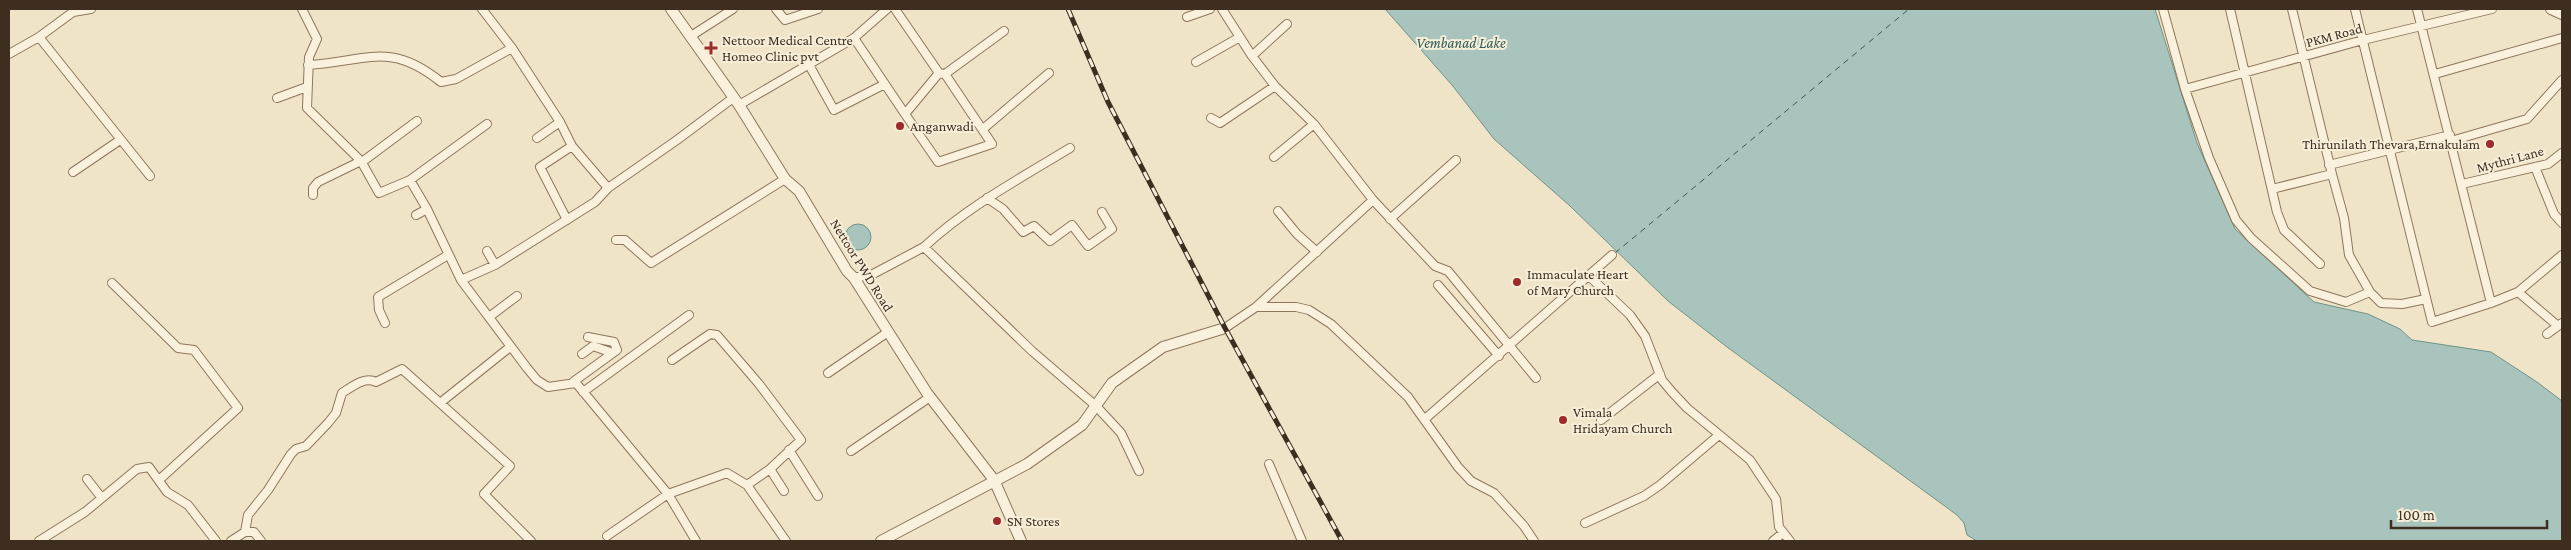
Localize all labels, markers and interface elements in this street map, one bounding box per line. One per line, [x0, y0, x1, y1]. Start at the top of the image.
street label: PKM Road [2304, 20, 2365, 50]
place label: Nettoor Medical Centre Homeo Clinic pvt [722, 32, 853, 64]
water label: Vembanad Lake [1416, 35, 1506, 51]
marker: Nettoor Medical Centre Homeo Clinic pvt [704, 41, 718, 55]
place label: Anganwadi [910, 118, 974, 134]
marker: Anganwadi [894, 120, 906, 132]
place label: Thirunilath Thevara,Ernakulam [2302, 136, 2480, 152]
marker: Thirunilath Thevara,Ernakulam [2484, 138, 2496, 150]
street label: Mythri Lane [2475, 142, 2545, 176]
street label: Nettoor PWD Road [827, 216, 897, 315]
place label: Immaculate Heart of Mary Church [1527, 266, 1629, 298]
marker: Immaculate Heart of Mary Church [1511, 276, 1523, 288]
place label: Vimala Hridayam Church [1573, 404, 1673, 436]
marker: Vimala Hridayam Church [1557, 414, 1569, 426]
scale bar [2391, 498, 2547, 530]
text: 100 m [2398, 507, 2435, 523]
place label: SN Stores [1007, 513, 1060, 529]
marker: SN Stores [991, 515, 1003, 527]

